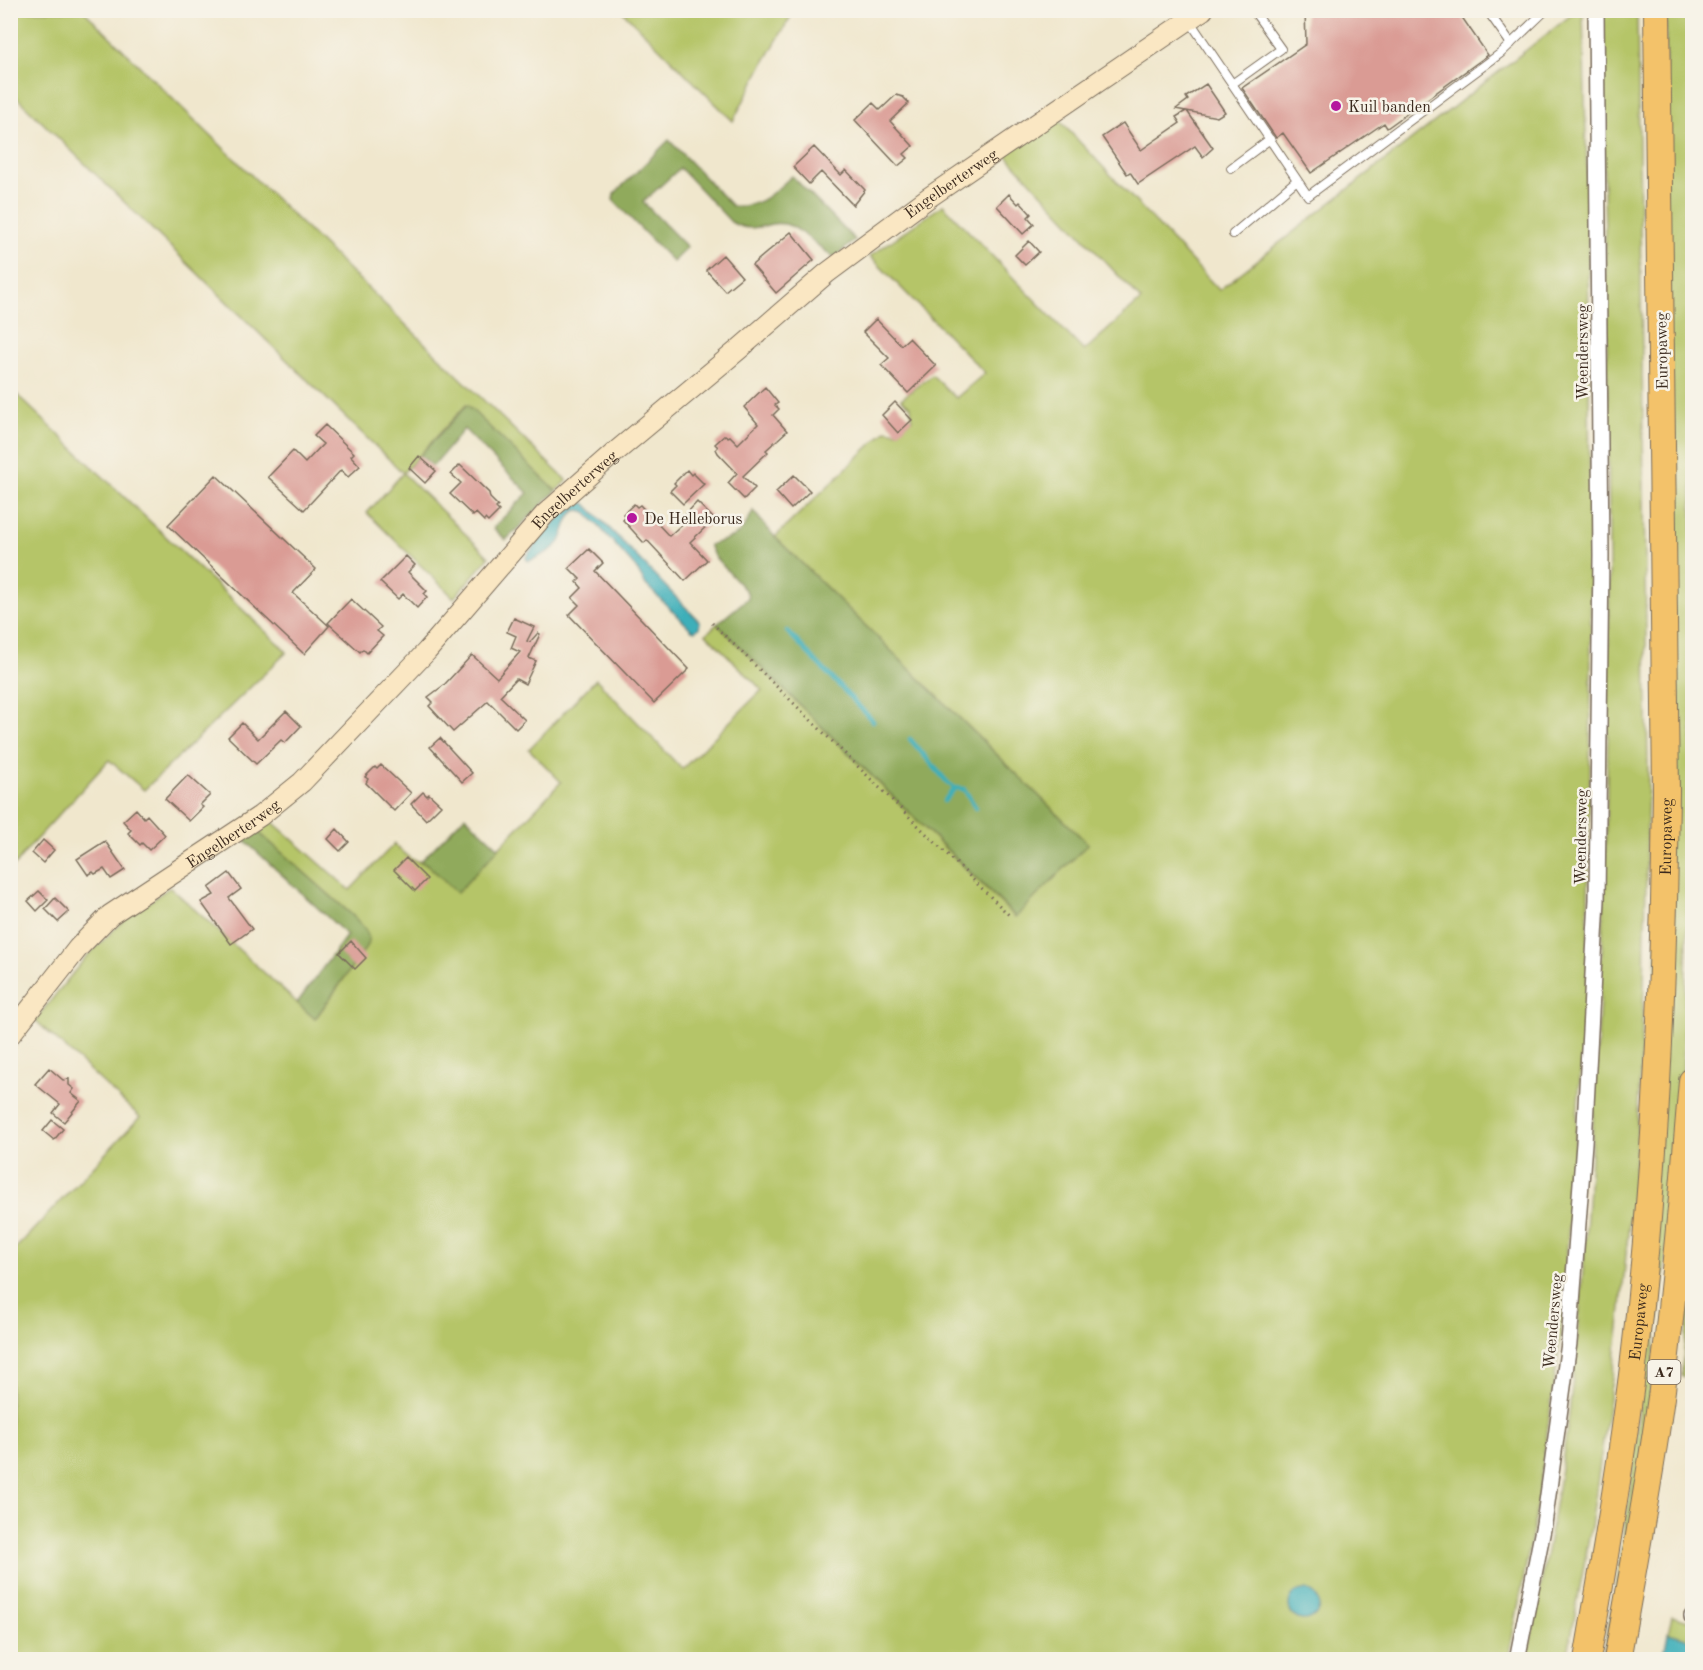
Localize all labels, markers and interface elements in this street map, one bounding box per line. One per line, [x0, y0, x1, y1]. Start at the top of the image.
marker: Kuil banden [1329, 99, 1343, 113]
place label: Kuil banden [1348, 100, 1431, 116]
street label: Engelberterweg [902, 147, 1002, 222]
street label: Weendersweg [1576, 304, 1592, 400]
street label: Europaweg [1654, 312, 1672, 390]
street label: Engelberterweg [530, 448, 621, 533]
marker: De Helleborus [625, 511, 639, 525]
place label: De Helleborus [644, 512, 743, 528]
street label: Weendersweg [1573, 789, 1591, 885]
street label: Engelberterweg [184, 797, 284, 872]
street label: Europaweg [1659, 798, 1676, 876]
street label: Weendersweg [1542, 1272, 1566, 1370]
street label: Europaweg [1628, 1282, 1652, 1362]
road number: A7 [1648, 1360, 1680, 1384]

